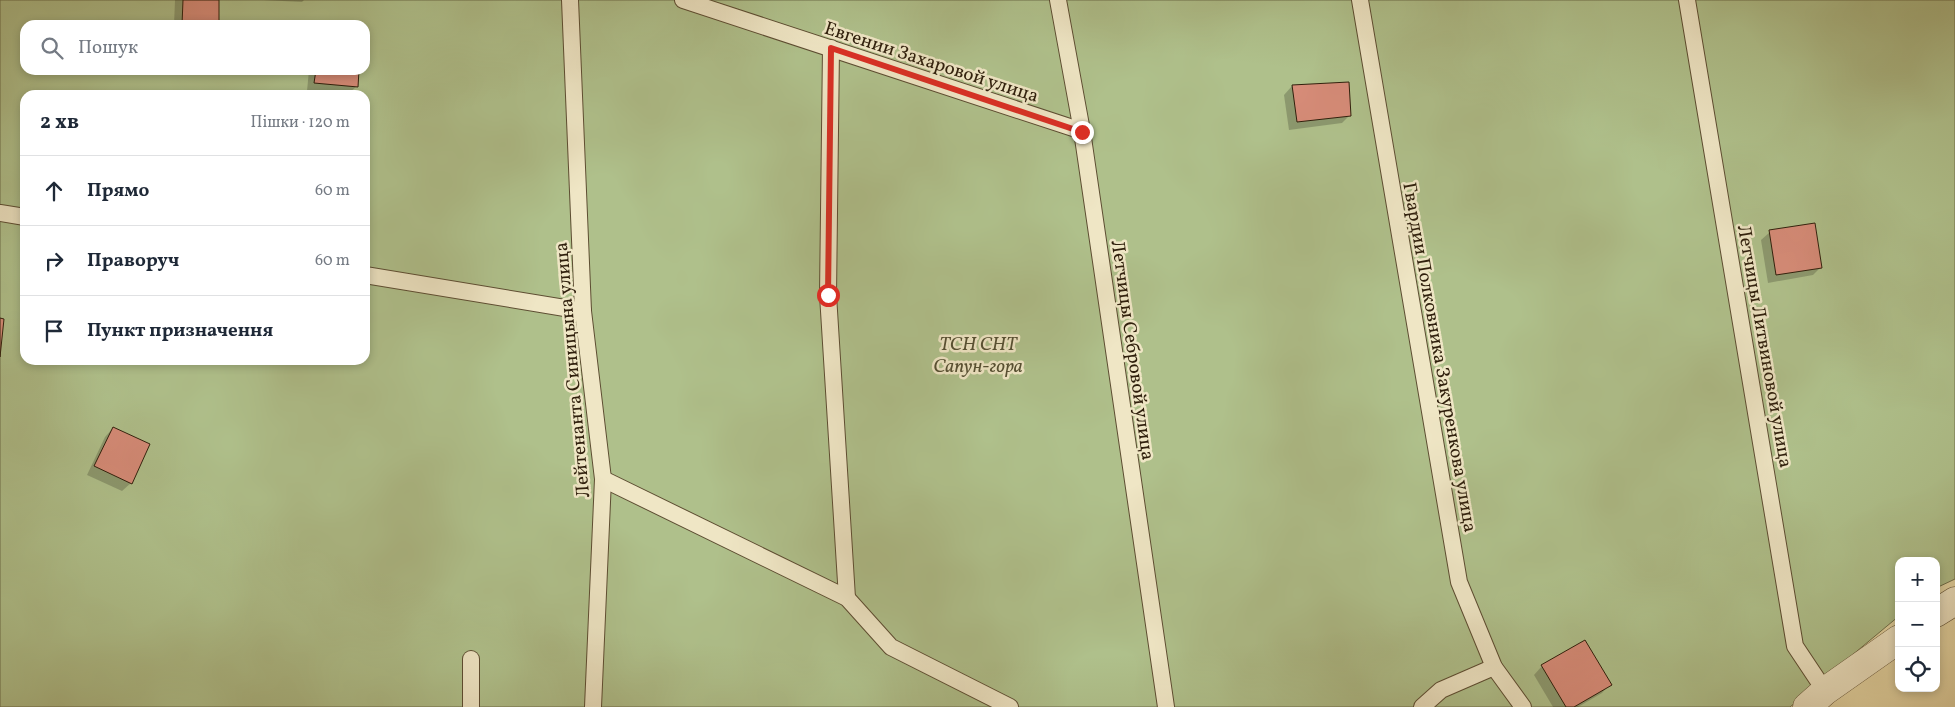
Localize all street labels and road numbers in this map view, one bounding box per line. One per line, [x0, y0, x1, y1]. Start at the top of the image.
street label: Евгении Захаровой улица [821, 16, 1042, 110]
street label: Гвардии Полковника Закуренкова улица [1395, 180, 1483, 534]
street label: Летчицы Литвиновой улица [1730, 223, 1798, 470]
street label: Летчицы Себровой улица [1104, 238, 1160, 462]
street label: Лейтенанта Синицына улица [549, 241, 597, 499]

